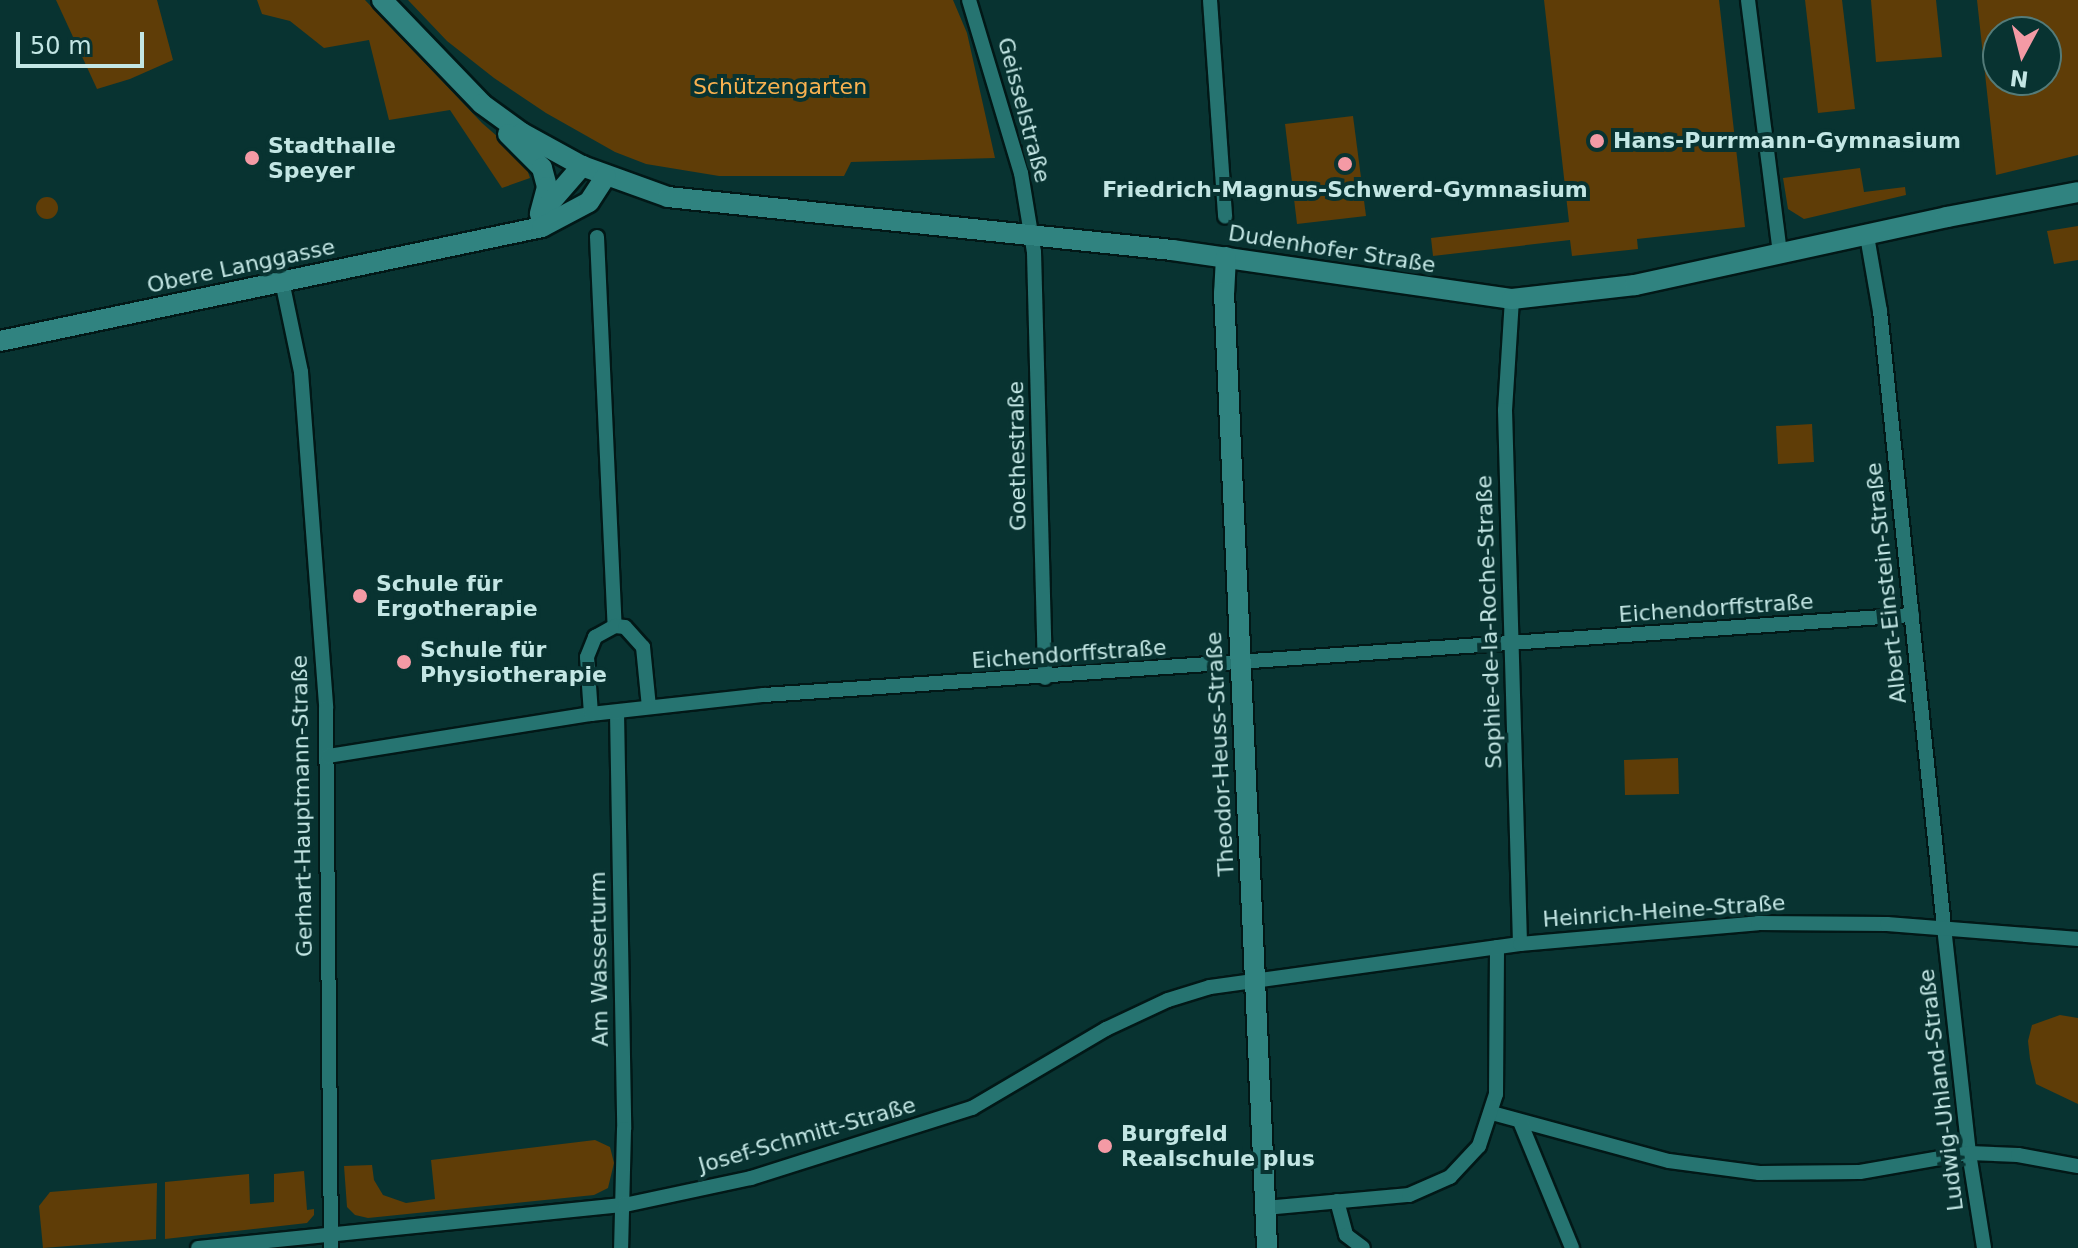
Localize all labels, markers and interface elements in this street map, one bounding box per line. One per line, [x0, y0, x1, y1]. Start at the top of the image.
scale bar [20, 16, 148, 66]
north arrow [1982, 16, 2062, 96]
text: 50 m [30, 32, 92, 60]
street label: Geisselstraße [992, 34, 1056, 186]
text: N [2009, 65, 2030, 92]
park label: Schützengarten [693, 74, 867, 100]
place label: Hans-Purrmann-Gymnasium [1613, 128, 1961, 154]
place label: Stadthalle Speyer [268, 132, 396, 184]
marker: Hans-Purrmann-Gymnasium [1588, 132, 1606, 150]
marker: Stadthalle Speyer [243, 149, 261, 167]
marker: Friedrich-Magnus-Schwerd-Gymnasium [1336, 155, 1354, 173]
place label: Friedrich-Magnus-Schwerd-Gymnasium [1102, 177, 1588, 203]
street label: Dudenhofer Straße [1226, 220, 1438, 278]
street label: Obere Langgasse [145, 233, 337, 299]
street label: Goethestraße [1002, 381, 1032, 531]
street label: Albert-Einstein-Straße [1860, 461, 1912, 705]
street label: Sophie-de-la-Roche-Straße [1471, 475, 1507, 769]
place label: Schule für Ergotherapie [376, 570, 538, 622]
marker: Schule für Ergotherapie [351, 587, 369, 605]
street label: Eichendorffstraße [1618, 588, 1814, 628]
street label: Theodor-Heuss-Straße [1200, 631, 1240, 877]
street label: Eichendorffstraße [971, 634, 1167, 674]
place label: Schule für Physiotherapie [420, 636, 607, 688]
marker: Schule für Physiotherapie [395, 653, 413, 671]
street label: Gerhart-Hauptmann-Straße [286, 655, 318, 957]
street label: Am Wasserturm [584, 871, 614, 1047]
street label: Heinrich-Heine-Straße [1542, 889, 1786, 933]
street label: Ludwig-Uhland-Straße [1913, 967, 1969, 1213]
street label: Josef-Schmitt-Straße [695, 1091, 919, 1179]
place label: Burgfeld Realschule plus [1121, 1120, 1315, 1172]
marker: Burgfeld Realschule plus [1096, 1137, 1114, 1155]

